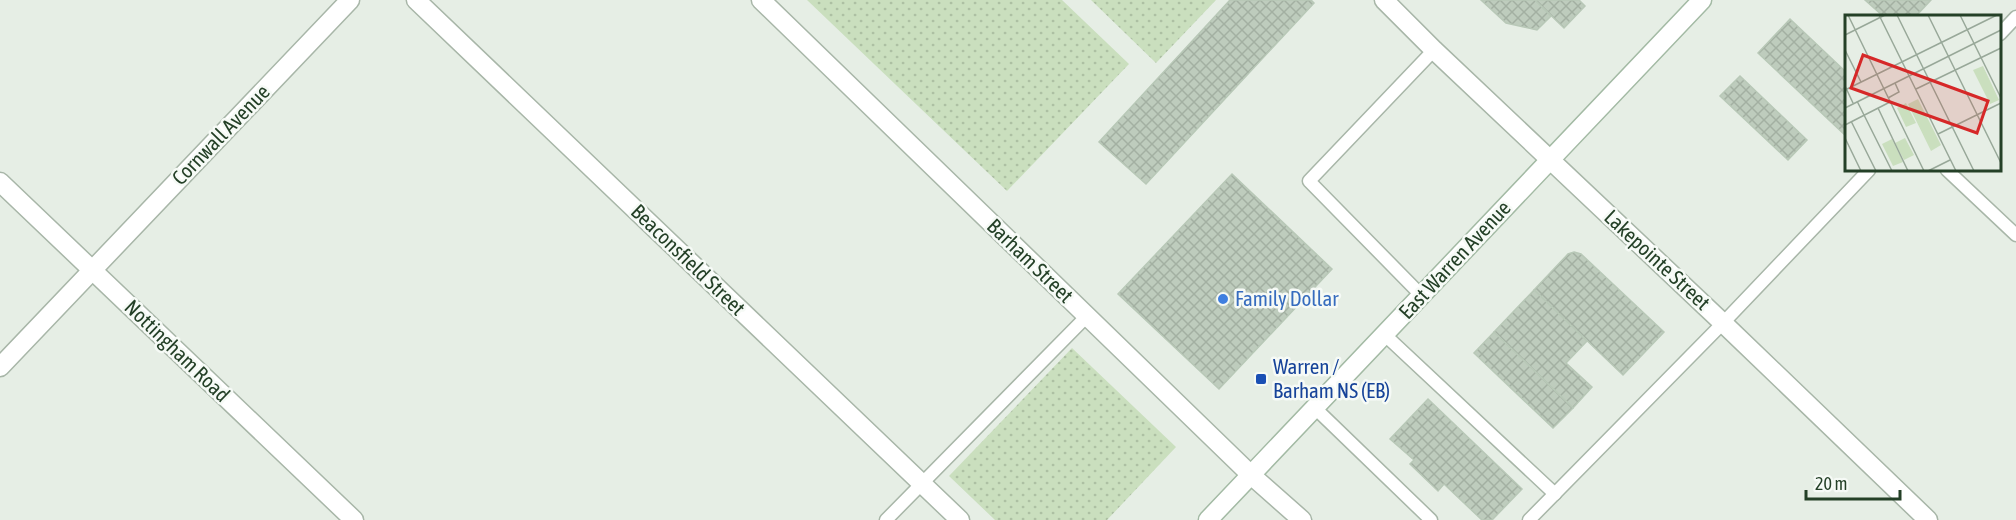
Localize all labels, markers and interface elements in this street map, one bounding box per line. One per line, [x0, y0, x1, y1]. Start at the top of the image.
inset map [1845, 15, 2001, 171]
street label: Cornwall Avenue [167, 79, 274, 189]
street label: East Warren Avenue [1393, 195, 1515, 323]
street label: Beaconsfield Street [627, 199, 751, 320]
street label: Lakepointe Street [1600, 204, 1715, 314]
street label: Barham Street [983, 213, 1079, 307]
place label: Family Dollar [1235, 286, 1339, 310]
marker: Family Dollar [1216, 292, 1230, 306]
street label: Nottingham Road [120, 294, 235, 406]
place label: Warren / Barham NS (EB) [1273, 354, 1390, 402]
marker: Warren / Barham NS (EB) [1254, 372, 1268, 386]
scale bar [1806, 463, 1900, 501]
text: 20 m [1815, 473, 1847, 494]

